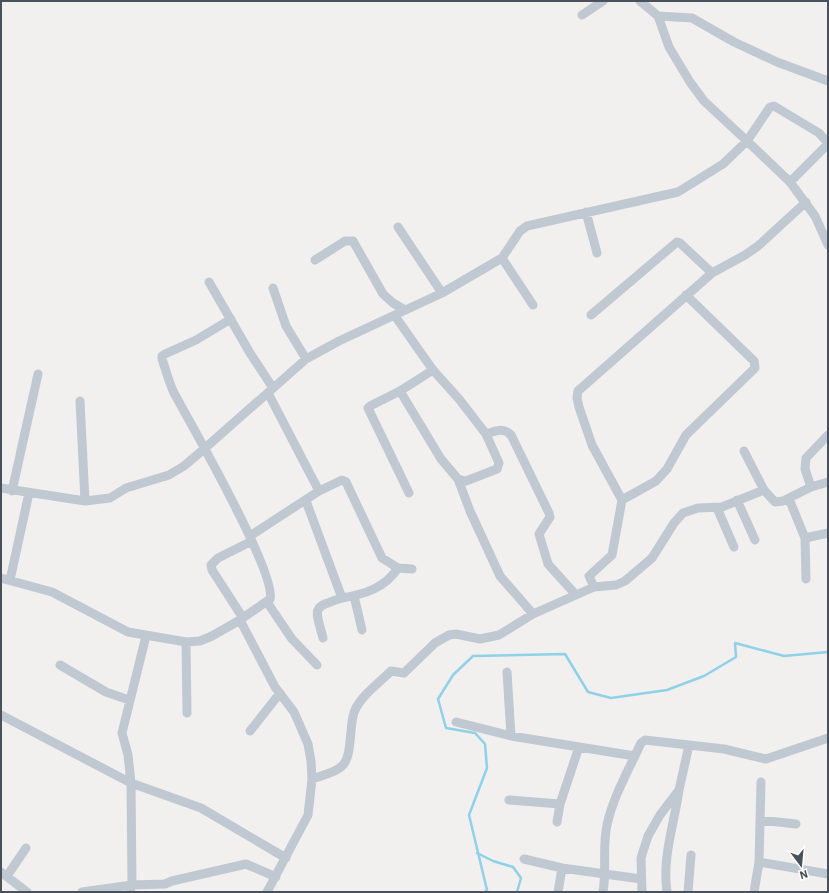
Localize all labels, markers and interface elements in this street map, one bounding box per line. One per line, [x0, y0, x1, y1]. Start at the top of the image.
north arrow [781, 845, 821, 885]
text: N [798, 867, 810, 882]

